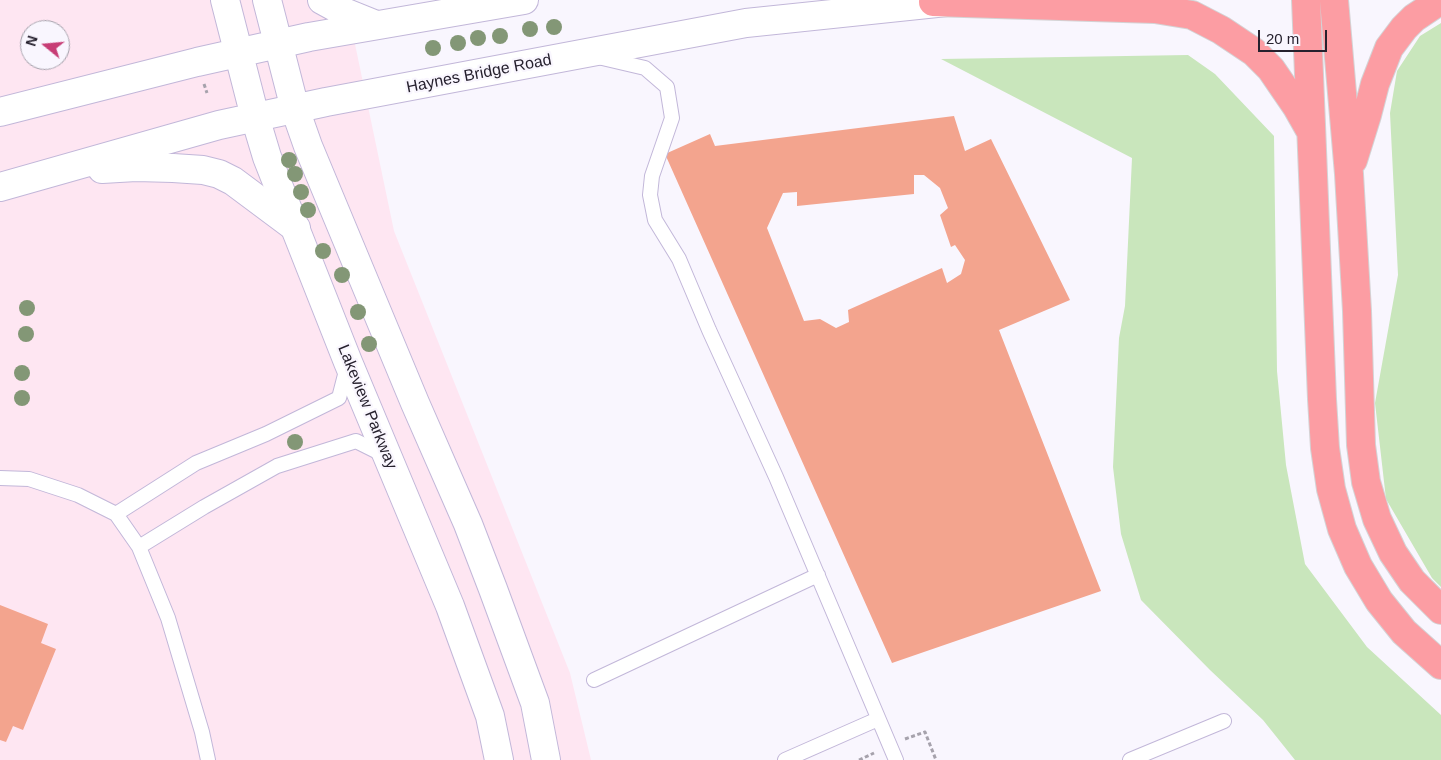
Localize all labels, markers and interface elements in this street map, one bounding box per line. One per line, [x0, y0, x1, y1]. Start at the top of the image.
north arrow [20, 20, 70, 70]
scale bar [1261, 20, 1330, 52]
text: 20 m [1266, 30, 1299, 47]
text: N [22, 34, 41, 48]
street label: Haynes Bridge Road [405, 50, 553, 98]
street label: Lakeview Parkway [333, 342, 401, 472]

